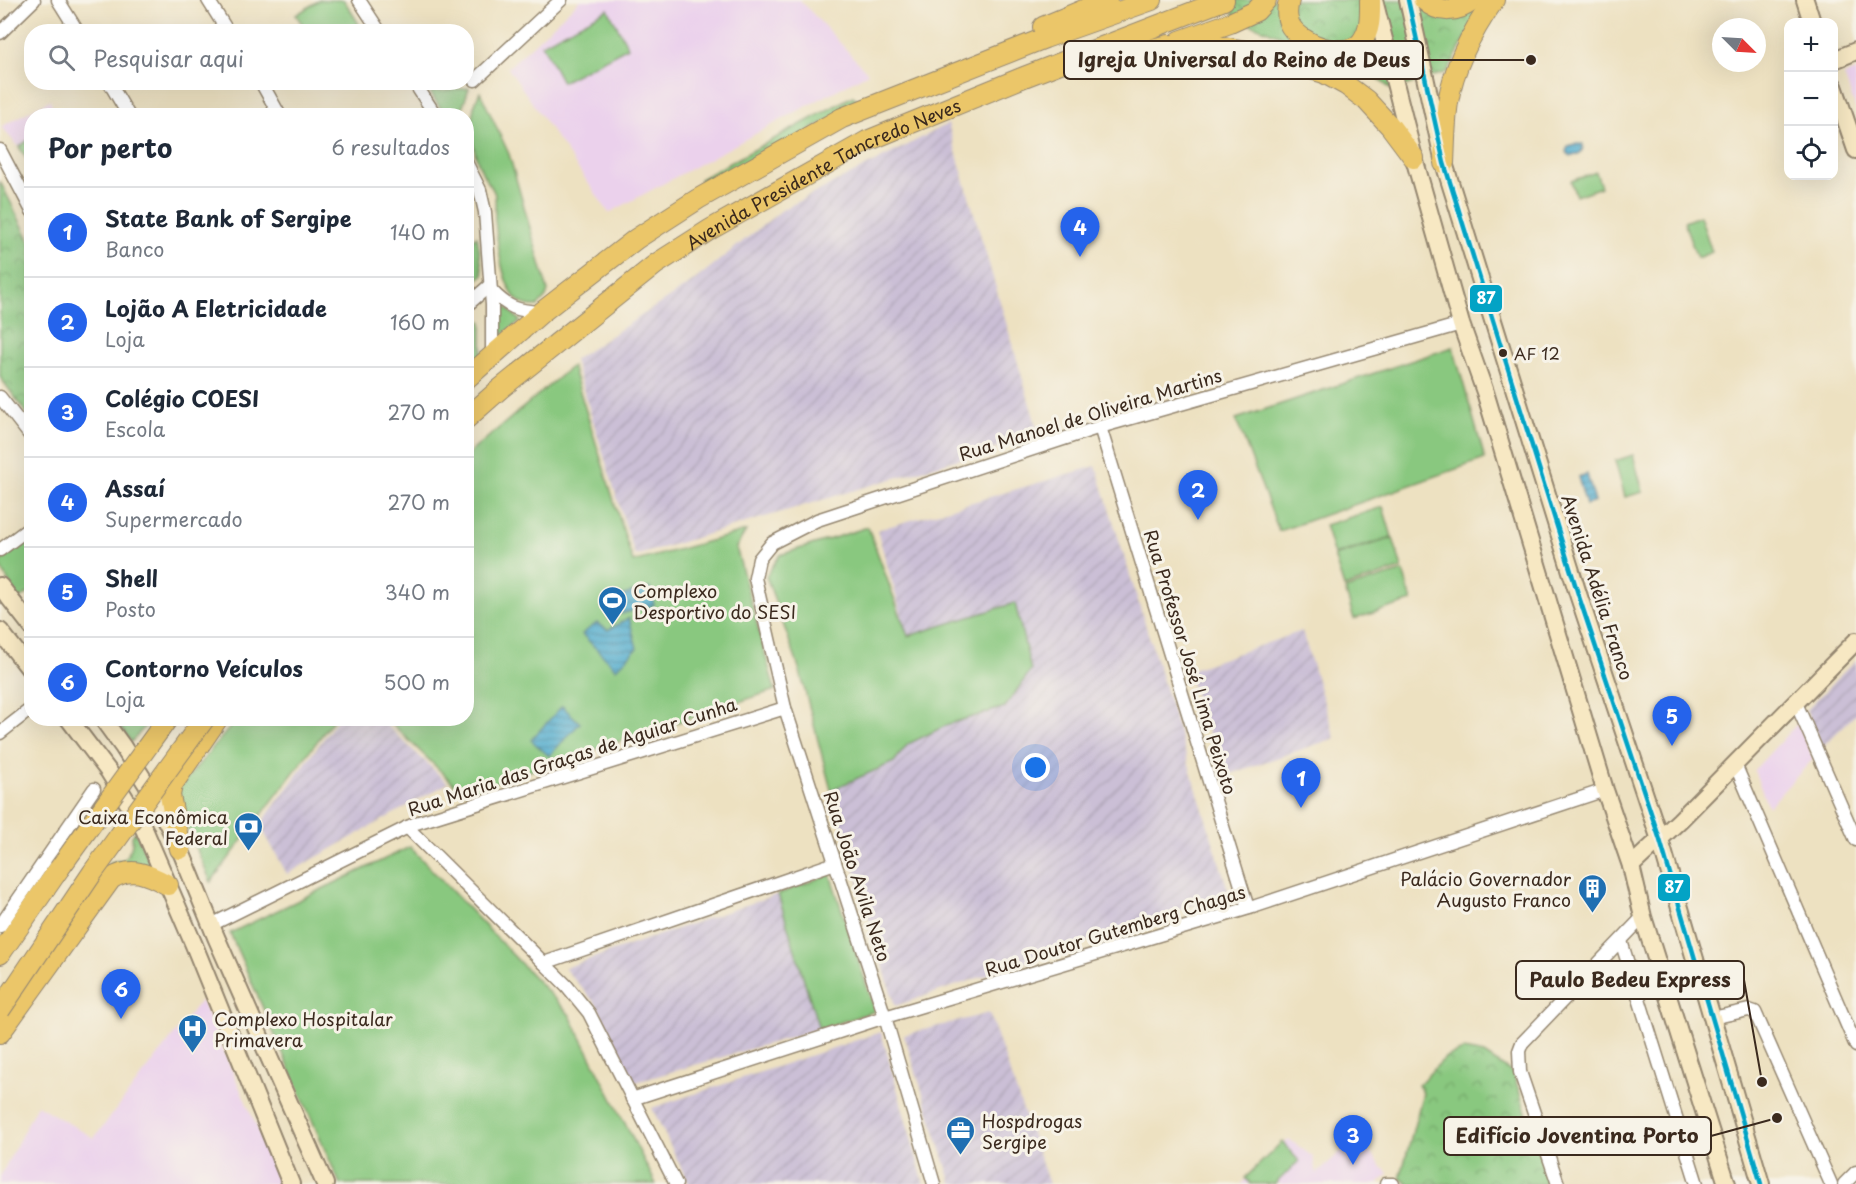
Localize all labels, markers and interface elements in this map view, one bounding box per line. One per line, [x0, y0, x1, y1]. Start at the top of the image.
north arrow [1712, 18, 1766, 72]
map controls [1784, 18, 1838, 180]
button: + [1784, 18, 1838, 72]
search box [24, 24, 474, 90]
icon: search [45, 41, 78, 74]
text: Pesquisar aqui [93, 41, 244, 74]
callout: Igreja Universal do Reino de Deus [1064, 41, 1423, 79]
text: Igreja Universal do Reino de Deus [1078, 44, 1411, 74]
button: − [1784, 72, 1838, 126]
street label: Avenida Presidente Tancredo Neves [680, 91, 964, 255]
button: locate [1784, 126, 1838, 180]
text: Por perto [48, 128, 172, 167]
text: 6 resultados [331, 132, 450, 162]
text: State Bank of Sergipe [105, 201, 352, 234]
pin: 4 [1060, 208, 1100, 257]
text: 1 [63, 217, 72, 247]
text: 140 m [390, 217, 450, 247]
text: Banco [105, 234, 164, 264]
line badge: 87 [1469, 284, 1503, 313]
text: 87 [1477, 285, 1496, 309]
text: Lojão A Eletricidade [105, 291, 327, 324]
text: 2 [60, 307, 75, 337]
text: 160 m [390, 307, 450, 337]
text: Loja [105, 324, 145, 354]
place label: AF 12 [1514, 341, 1560, 365]
marker: AF 12 [1497, 347, 1509, 359]
street label: Rua Manoel de Oliveira Martins [955, 361, 1225, 467]
text: Colégio COESI [105, 381, 259, 414]
text: 3 [61, 397, 74, 427]
text: 270 m [387, 397, 450, 427]
text: Escola [105, 414, 165, 444]
pin: 2 [1178, 470, 1218, 520]
text: Assaí [105, 471, 165, 504]
text: 4 [61, 487, 74, 517]
text: 270 m [387, 487, 450, 517]
street label: Avenida Adélia Franco [1555, 491, 1641, 683]
text: Supermercado [105, 504, 243, 534]
street label: Rua Professor José Lima Peixoto [1138, 526, 1244, 798]
text: Shell [105, 561, 158, 594]
text: 5 [61, 577, 74, 607]
text: 340 m [385, 577, 450, 607]
place label: Complexo Desportivo do SESI [633, 577, 796, 625]
sports icon: Complexo Desportivo do SESI [596, 584, 628, 626]
text: Posto [105, 594, 156, 624]
text: Contorno Veículos [105, 651, 303, 684]
text: 6 [60, 667, 75, 697]
text: 500 m [383, 667, 450, 697]
text: Loja [105, 684, 145, 714]
street label: Rua Maria das Graças de Aguiar Cunha [404, 690, 741, 822]
pin: 5 [1652, 696, 1692, 746]
your location [1021, 753, 1050, 782]
pin: 1 [1282, 758, 1320, 808]
street label: Rua João Avila Neto [818, 787, 898, 965]
place label: Caixa Econômica Federal [78, 803, 229, 851]
bank icon: Caixa Econômica Federal [233, 810, 265, 852]
place label: Palácio Governador Augusto Franco [1400, 865, 1572, 913]
building icon: Palácio Governador Augusto Franco [1576, 872, 1608, 914]
line badge: 87 [1657, 873, 1691, 902]
text: 87 [1665, 874, 1684, 898]
street label: Rua Doutor Gutemberg Chagas [981, 877, 1249, 983]
callout: Paulo Bedeu Express [1516, 961, 1744, 999]
text: Paulo Bedeu Express [1529, 964, 1731, 994]
pin: 6 [102, 970, 140, 1019]
place label: Complexo Hospitalar Primavera [214, 1005, 393, 1053]
hospital icon: Complexo Hospitalar Primavera [177, 1012, 209, 1054]
place label: Hospdrogas Sergipe [982, 1107, 1082, 1155]
office icon: Hospdrogas Sergipe [945, 1114, 977, 1156]
pin: 3 [1334, 1116, 1372, 1165]
callout: Edifício Joventina Porto [1444, 1117, 1711, 1155]
text: Edifício Joventina Porto [1455, 1120, 1699, 1150]

